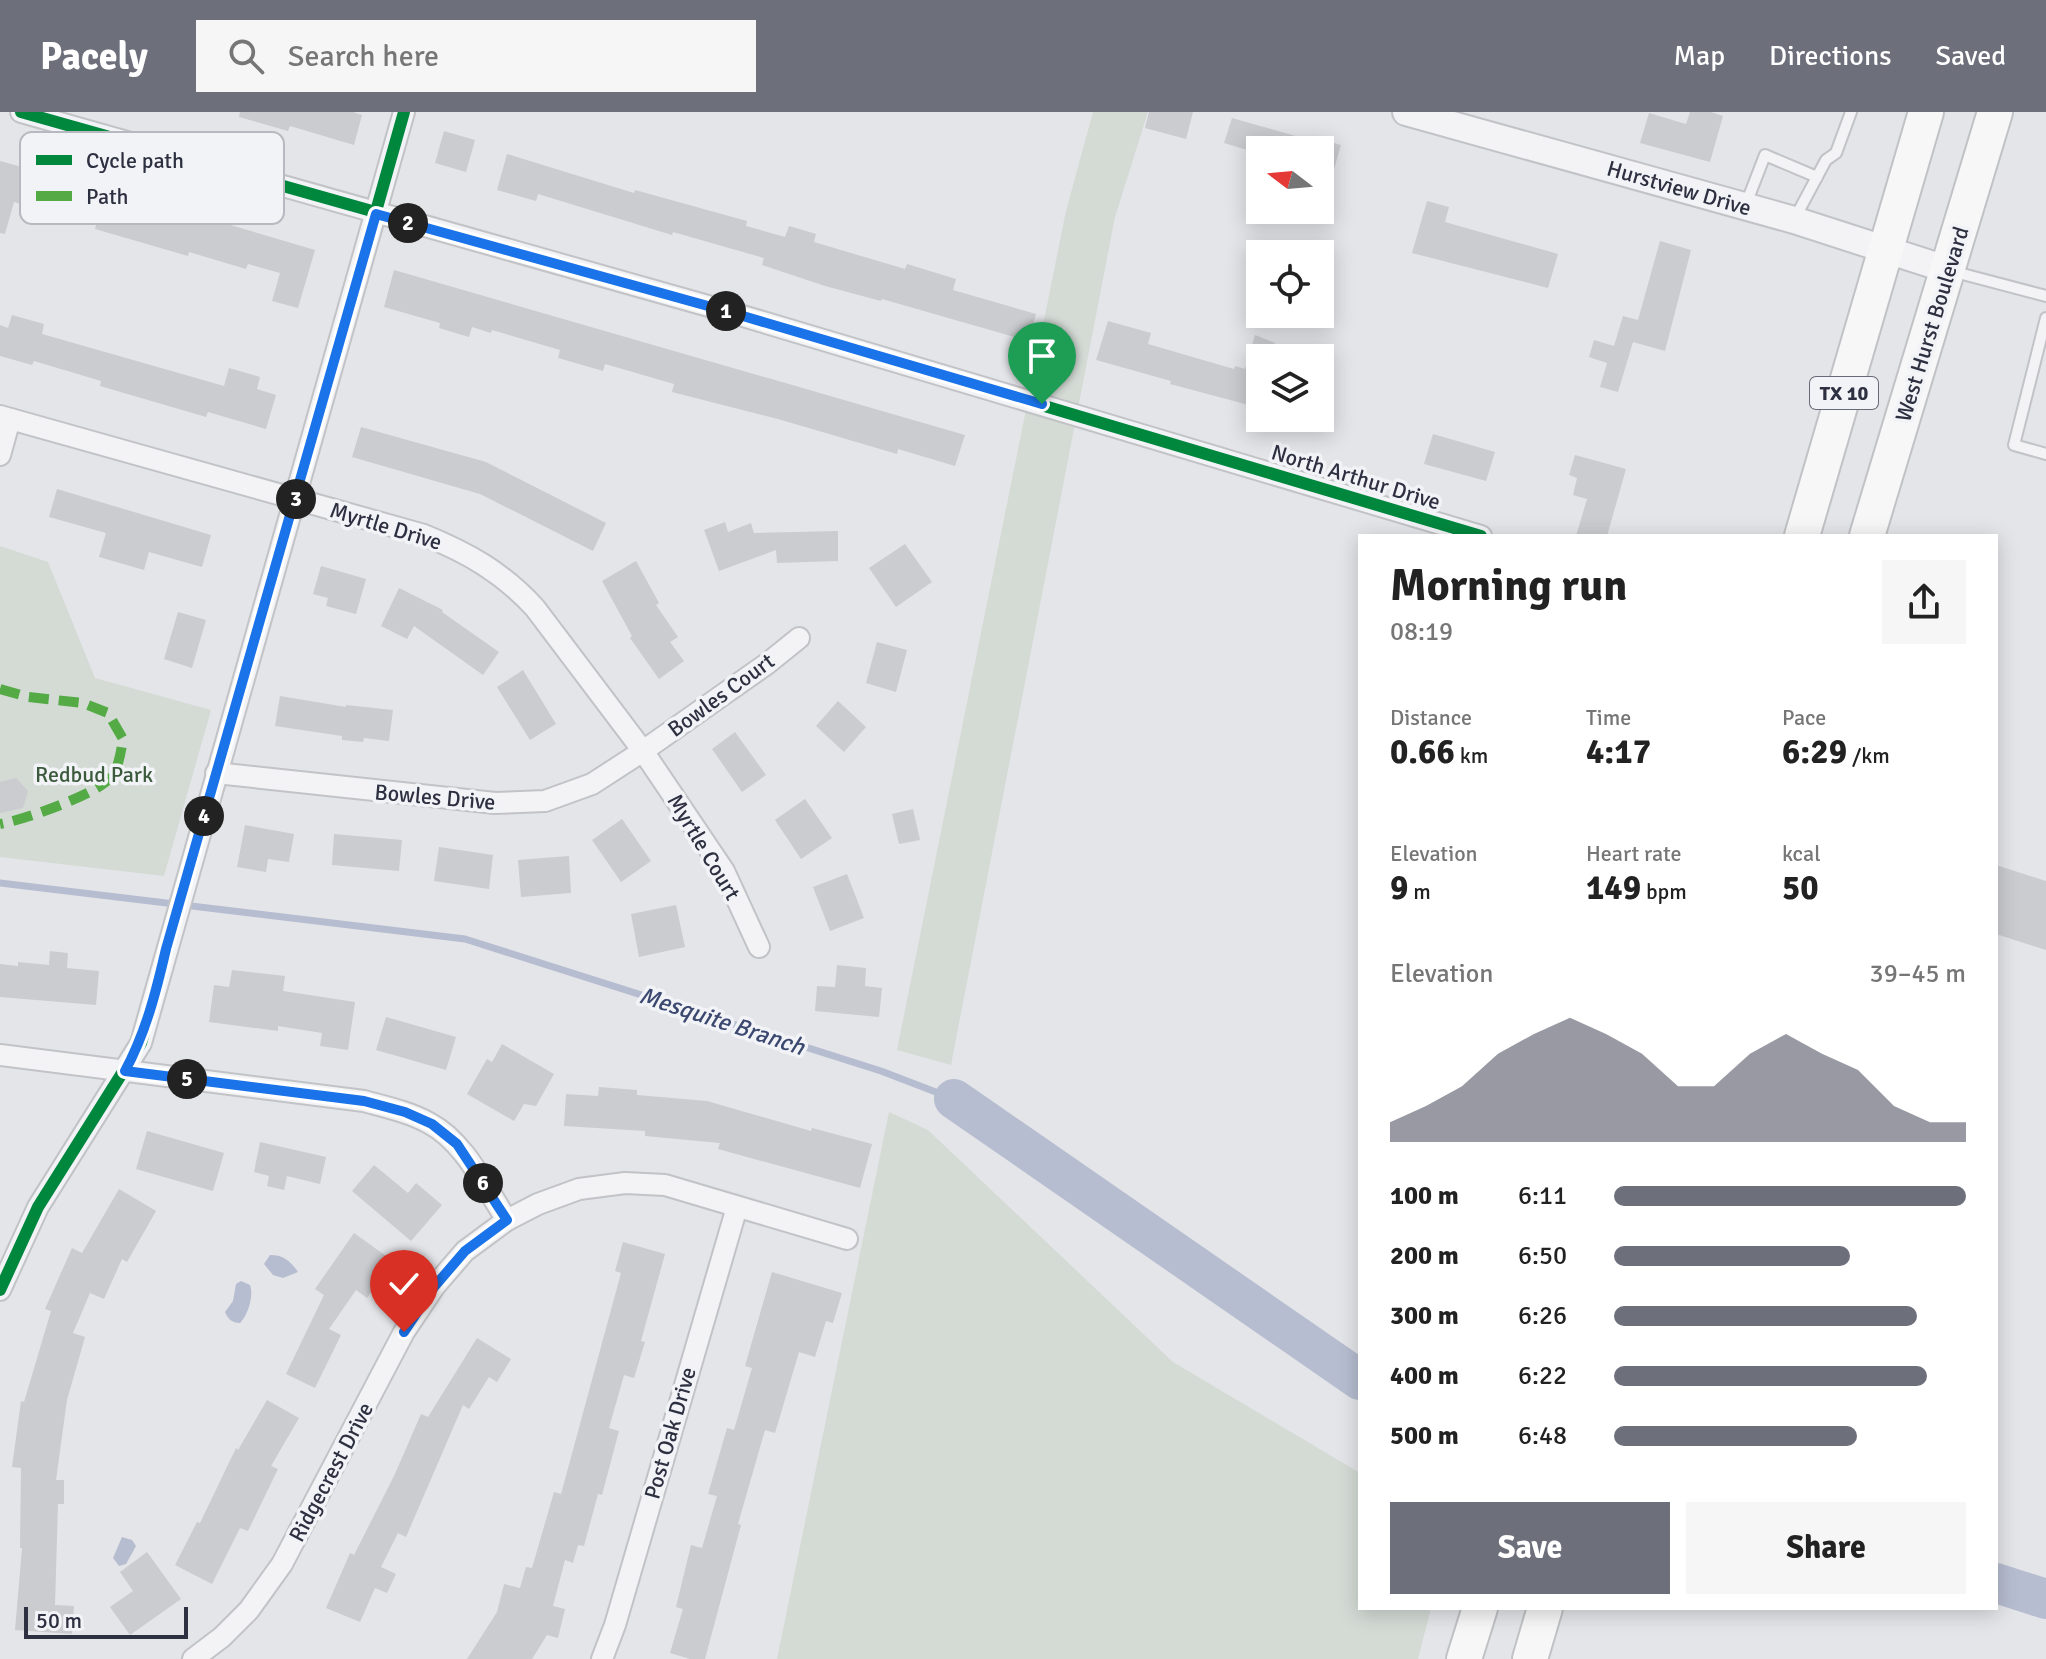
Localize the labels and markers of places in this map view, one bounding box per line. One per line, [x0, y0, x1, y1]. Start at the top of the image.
pin: 2 [388, 203, 428, 243]
pin: 1 [706, 291, 746, 331]
pin [1008, 322, 1076, 404]
pin: 3 [276, 479, 316, 519]
pin: 4 [184, 796, 224, 836]
pin: 5 [167, 1059, 207, 1099]
pin: 6 [463, 1163, 503, 1203]
pin [370, 1250, 438, 1332]

